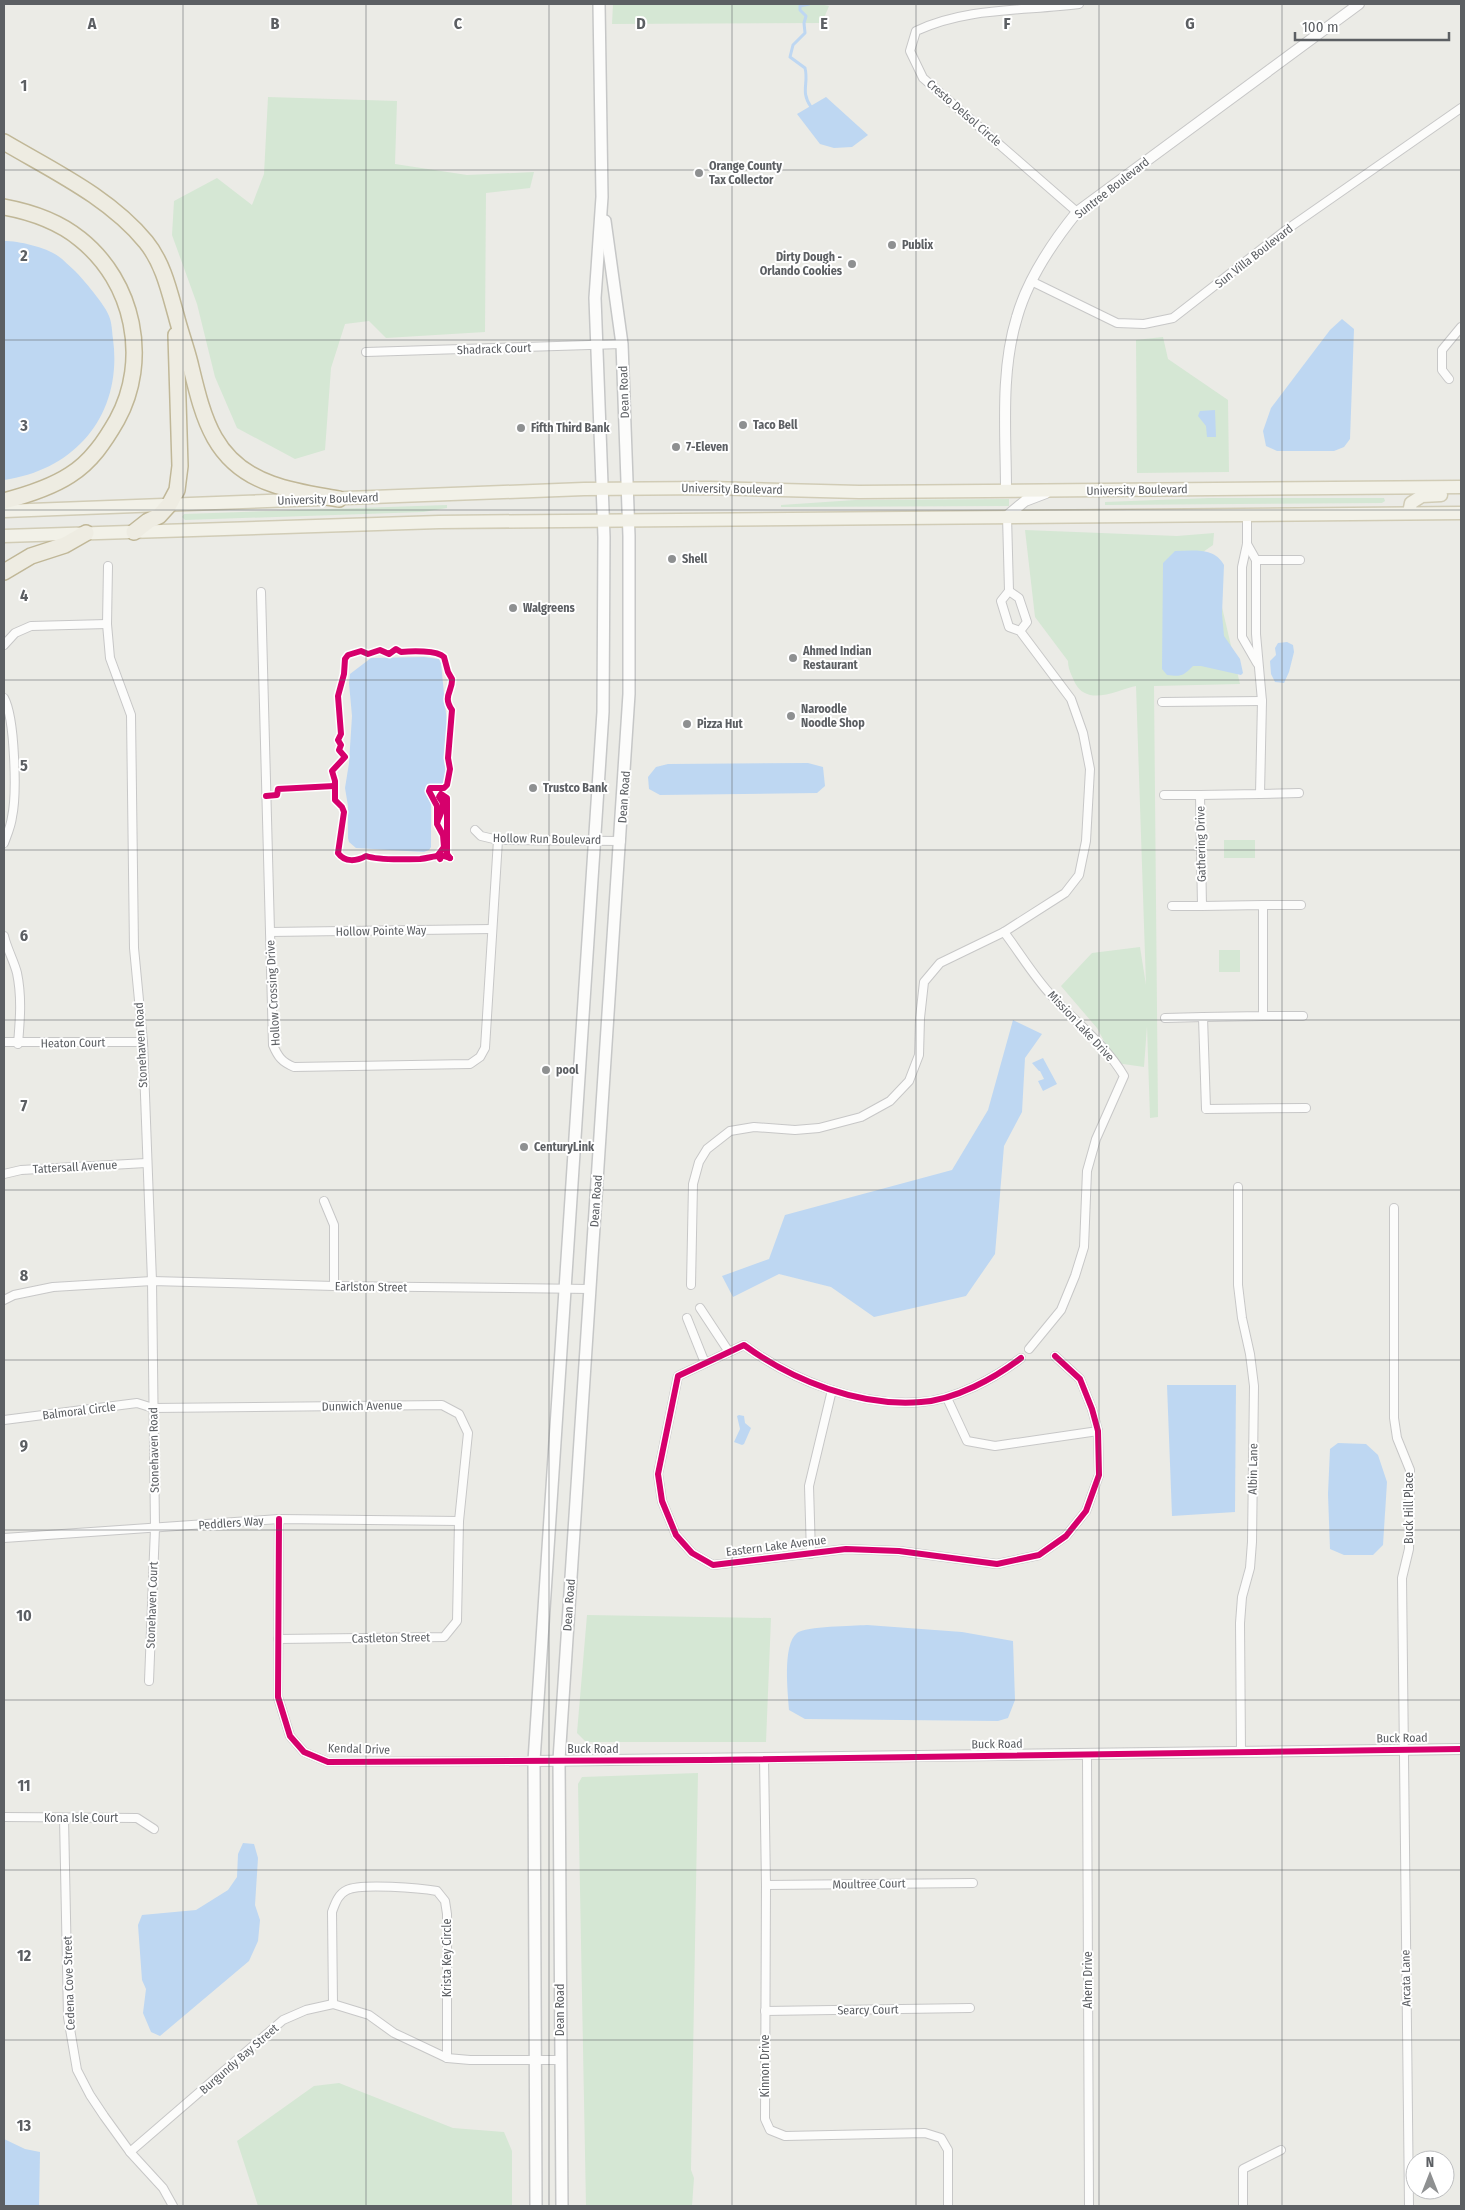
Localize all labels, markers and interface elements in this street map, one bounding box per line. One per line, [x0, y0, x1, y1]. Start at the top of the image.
scale bar [1295, 10, 1449, 42]
text: A [87, 14, 97, 33]
text: B [271, 14, 280, 33]
text: C [454, 14, 463, 33]
text: D [636, 14, 646, 33]
text: E [820, 14, 828, 33]
text: F [1003, 14, 1011, 33]
text: G [1185, 14, 1195, 33]
text: 100 m [1302, 18, 1339, 36]
text: 1 [21, 76, 27, 95]
street label: Cresto Delsol Circle [924, 77, 1004, 149]
street label: Suntree Boulevard [1072, 155, 1152, 221]
place label: Orange County Tax Collector [709, 159, 782, 187]
marker: Orange County Tax Collector [693, 167, 705, 179]
street label: Sun Villa Boulevard [1212, 221, 1296, 291]
place label: Publix [902, 238, 933, 252]
marker: Publix [886, 239, 898, 251]
text: 2 [19, 246, 28, 265]
place label: Dirty Dough - Orlando Cookies [760, 250, 843, 278]
marker: Dirty Dough - Orlando Cookies [846, 258, 858, 270]
street label: Shadrack Court [457, 341, 531, 357]
street label: Dean Road [616, 365, 632, 419]
text: 3 [19, 416, 28, 435]
place label: Taco Bell [753, 418, 798, 432]
marker: Taco Bell [737, 419, 749, 431]
place label: Fifth Third Bank [531, 421, 610, 435]
marker: Fifth Third Bank [515, 422, 527, 434]
place label: 7-Eleven [686, 440, 728, 454]
marker: 7-Eleven [670, 441, 682, 453]
street label: University Boulevard [681, 481, 783, 497]
street label: University Boulevard [1086, 482, 1188, 498]
street label: University Boulevard [277, 490, 379, 508]
place label: Shell [682, 552, 708, 566]
marker: Shell [666, 553, 678, 565]
text: 4 [20, 586, 28, 605]
place label: Walgreens [523, 601, 576, 615]
marker: Walgreens [507, 602, 519, 614]
place label: Ahmed Indian Restaurant [802, 644, 872, 672]
marker: Ahmed Indian Restaurant [787, 652, 799, 664]
place label: Naroodle Noodle Shop [801, 702, 865, 730]
marker: Naroodle Noodle Shop [785, 710, 797, 722]
place label: Pizza Hut [697, 717, 743, 731]
marker: Pizza Hut [681, 718, 693, 730]
text: 5 [20, 756, 28, 775]
street label: Dean Road [615, 770, 633, 824]
place label: Trustco Bank [543, 781, 608, 795]
marker: Trustco Bank [527, 782, 539, 794]
street label: Gathering Drive [1193, 806, 1209, 882]
street label: Hollow Run Boulevard [493, 831, 601, 847]
street label: Hollow Pointe Way [336, 923, 427, 939]
text: 6 [20, 926, 28, 945]
street label: Hollow Crossing Drive [263, 940, 283, 1046]
street label: Mission Lake Drive [1045, 988, 1117, 1064]
street label: Stonehaven Road [132, 1002, 150, 1088]
street label: Heaton Court [41, 1035, 106, 1051]
place label: pool [556, 1063, 579, 1077]
marker: pool [540, 1064, 552, 1076]
text: 7 [21, 1096, 28, 1115]
place label: CenturyLink [534, 1140, 595, 1154]
marker: CenturyLink [518, 1141, 530, 1153]
street label: Tattersall Avenue [32, 1158, 118, 1176]
street label: Dean Road [587, 1174, 605, 1228]
text: 8 [20, 1266, 29, 1285]
street label: Earlston Street [335, 1279, 407, 1295]
street label: Dunwich Avenue [321, 1398, 403, 1414]
street label: Balmoral Circle [42, 1400, 117, 1422]
street label: Stonehaven Road [146, 1407, 162, 1493]
text: 9 [20, 1436, 28, 1455]
street label: Albin Lane [1246, 1443, 1260, 1495]
street label: Buck Hill Place [1402, 1472, 1416, 1544]
street label: Peddlers Way [198, 1514, 265, 1532]
street label: Eastern Lake Avenue [725, 1533, 827, 1559]
street label: Stonehaven Court [143, 1561, 161, 1649]
street label: Dean Road [560, 1578, 578, 1632]
text: 10 [16, 1606, 32, 1625]
street label: Castleton Street [352, 1630, 430, 1646]
street label: Buck Road [1376, 1731, 1428, 1745]
street label: Buck Road [971, 1737, 1023, 1751]
street label: Kendal Drive [328, 1741, 390, 1757]
street label: Buck Road [567, 1742, 619, 1756]
text: 11 [17, 1776, 31, 1795]
street label: Kona Isle Court [44, 1811, 118, 1825]
street label: Moultree Court [832, 1876, 906, 1892]
street label: Krista Key Circle [440, 1919, 454, 1997]
street label: Cedena Cove Street [60, 1935, 78, 2031]
text: 12 [17, 1946, 32, 1965]
street label: Arcata Lane [1399, 1949, 1413, 2007]
street label: Ahern Drive [1081, 1951, 1095, 2009]
street label: Dean Road [553, 1984, 567, 2036]
street label: Searcy Court [837, 2002, 899, 2018]
street label: Burgundy Bay Street [197, 2021, 281, 2097]
street label: Kinnon Drive [758, 2034, 772, 2097]
text: 13 [17, 2116, 32, 2135]
north arrow [1405, 2150, 1455, 2200]
text: N [1426, 2154, 1434, 2171]

